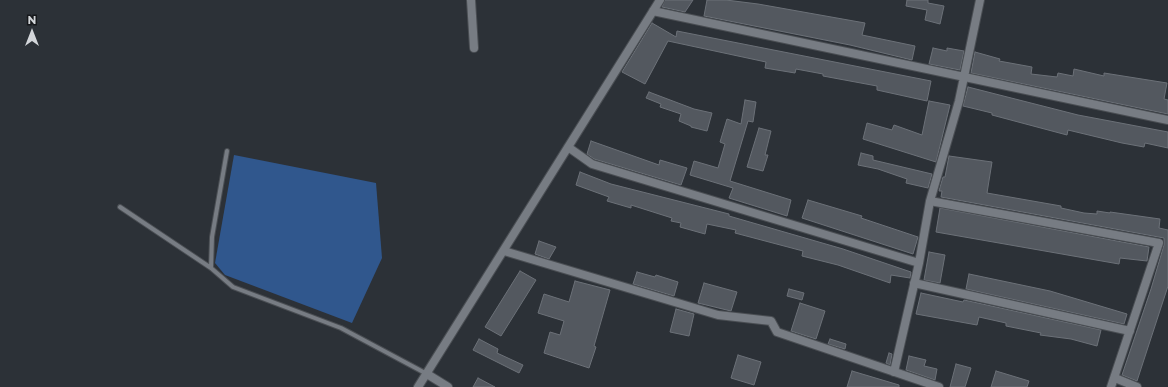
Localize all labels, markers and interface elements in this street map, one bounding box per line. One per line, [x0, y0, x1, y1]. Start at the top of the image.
north arrow [12, 12, 52, 52]
text: N [28, 13, 36, 27]

